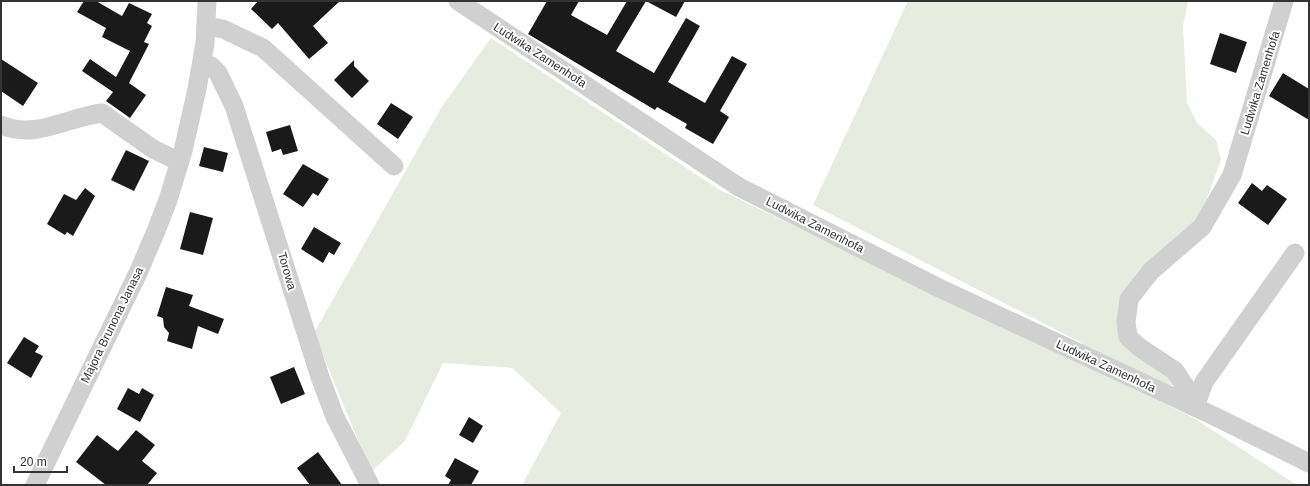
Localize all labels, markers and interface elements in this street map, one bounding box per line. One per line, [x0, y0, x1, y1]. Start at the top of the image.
street label: Ludwika Zamenhofa [491, 20, 589, 90]
street label: Ludwika Zamenhofa [1238, 29, 1283, 137]
street label: Ludwika Zamenhofa [764, 194, 867, 256]
street label: Torowa [275, 250, 299, 292]
street label: Majora Brunona Janasa [78, 264, 146, 385]
street label: Ludwika Zamenhofa [1054, 337, 1158, 395]
scale bar [14, 448, 67, 474]
text: 20 m [20, 455, 47, 469]

